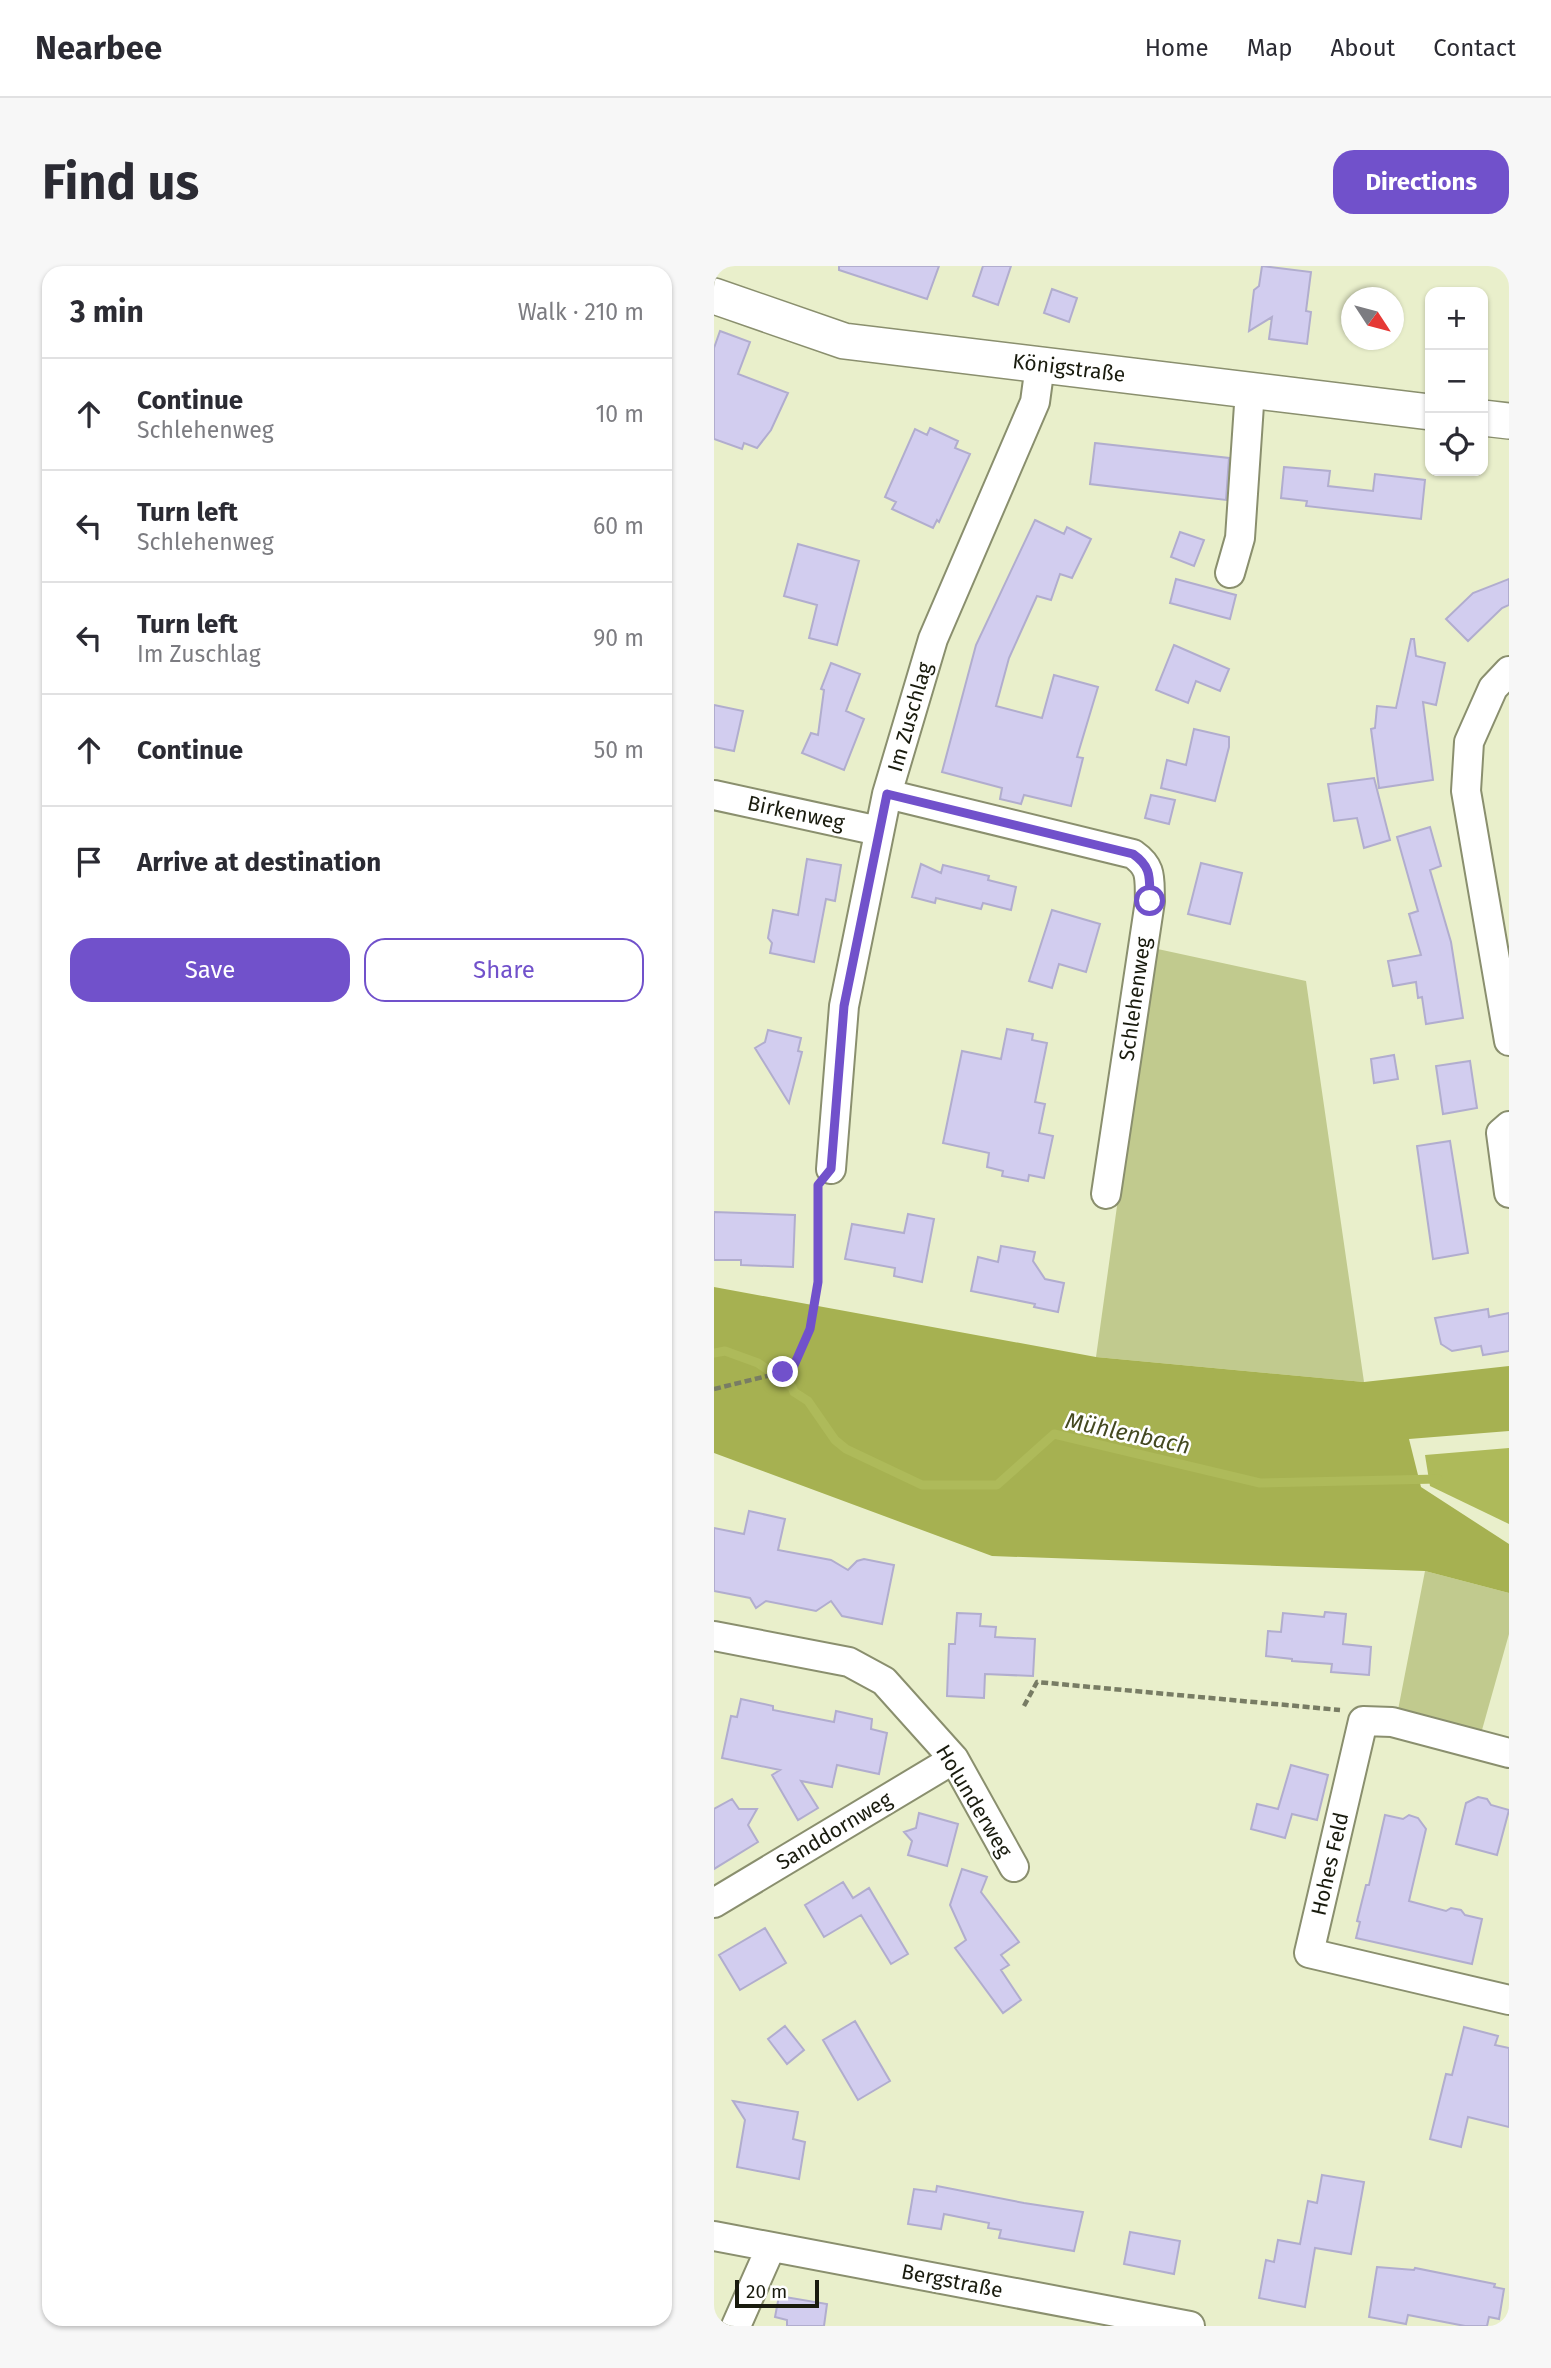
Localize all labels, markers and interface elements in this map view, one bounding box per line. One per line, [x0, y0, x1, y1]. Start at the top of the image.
text: Nearbee [35, 28, 162, 68]
text: Home [1145, 34, 1209, 62]
text: Map [1247, 34, 1293, 62]
text: About [1331, 34, 1395, 62]
text: Contact [1433, 34, 1516, 62]
button: Directions [1333, 150, 1509, 214]
text: Find us [42, 153, 199, 212]
north arrow [1341, 287, 1404, 350]
map controls [1425, 287, 1488, 476]
button: + [1425, 287, 1488, 350]
text: 3 min [70, 294, 144, 330]
text: Walk · 210 m [518, 298, 644, 326]
street label: Königstraße [1011, 348, 1127, 388]
button: − [1425, 350, 1488, 413]
text: Continue [137, 385, 243, 416]
icon: ahead [70, 395, 108, 433]
text: 10 m [595, 400, 644, 428]
button: locate [1425, 413, 1488, 476]
text: Schlehenweg [137, 416, 274, 444]
text: Turn left [137, 497, 238, 528]
icon: left [70, 507, 108, 545]
text: 60 m [593, 512, 644, 540]
text: Schlehenweg [137, 528, 274, 556]
text: Turn left [137, 609, 238, 640]
icon: left [70, 619, 108, 657]
text: 90 m [593, 624, 644, 652]
text: Im Zuschlag [137, 640, 261, 668]
street label: Im Zuschlag [882, 659, 938, 775]
icon: ahead [70, 731, 108, 769]
text: Continue [137, 735, 243, 766]
text: 50 m [594, 736, 644, 764]
street label: Birkenweg [745, 790, 847, 836]
icon: arrive [70, 843, 108, 881]
text: Arrive at destination [137, 847, 381, 878]
route start [1134, 885, 1165, 916]
street label: Schlehenweg [1113, 935, 1157, 1063]
button: Save [70, 938, 350, 1002]
button: Share [364, 938, 644, 1002]
route end [767, 1356, 798, 1387]
water label: Mühlenbach [1063, 1406, 1193, 1460]
street label: Holunderweg [930, 1740, 1018, 1862]
street label: Sanddornweg [771, 1786, 897, 1876]
street label: Hohes Feld [1305, 1810, 1355, 1918]
street label: Bergstraße [899, 2258, 1005, 2304]
scale bar [735, 2277, 819, 2309]
text: 20 m [746, 2280, 787, 2303]

